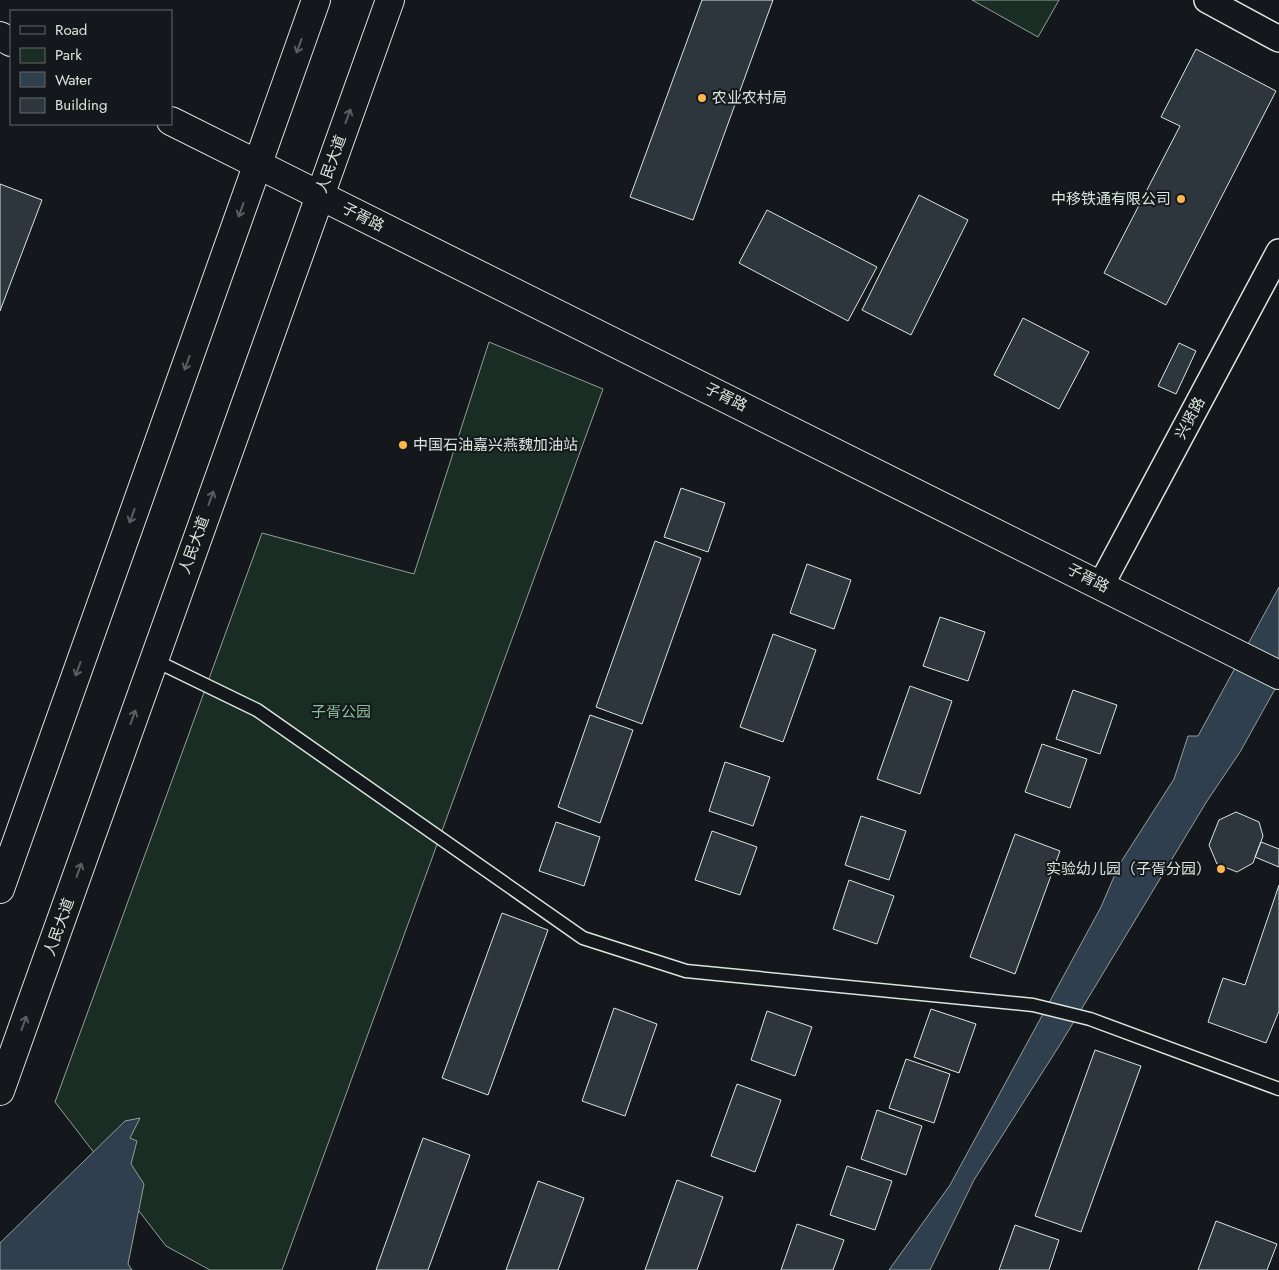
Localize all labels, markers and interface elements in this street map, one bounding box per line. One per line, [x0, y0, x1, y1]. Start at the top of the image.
legend [10, 10, 172, 125]
text: Road [55, 19, 87, 41]
one-way arrow [294, 38, 303, 53]
text: Park [55, 44, 82, 66]
text: Water [55, 69, 93, 91]
place label: 农业农村局 [712, 87, 787, 109]
marker: 农业农村局 [696, 92, 708, 104]
text: Building [55, 94, 107, 116]
one-way arrow [344, 109, 353, 125]
street label: 人民大道 [310, 132, 352, 196]
place label: 中移铁通有限公司 [1051, 188, 1171, 210]
marker: 中移铁通有限公司 [1175, 193, 1187, 205]
street label: 子胥路 [338, 197, 388, 237]
one-way arrow [236, 202, 245, 217]
one-way arrow [182, 355, 191, 370]
street label: 子胥路 [701, 377, 751, 417]
street label: 兴贤路 [1170, 393, 1210, 443]
place label: 中国石油嘉兴燕魏加油站 [413, 434, 578, 456]
marker: 中国石油嘉兴燕魏加油站 [397, 439, 409, 451]
one-way arrow [207, 491, 216, 507]
one-way arrow [127, 508, 137, 524]
street label: 人民大道 [173, 513, 215, 577]
street label: 子胥路 [1063, 558, 1113, 598]
one-way arrow [73, 661, 82, 677]
park label: 子胥公园 [311, 701, 371, 723]
one-way arrow [129, 710, 138, 725]
place label: 实验幼儿园（子胥分园） [1046, 858, 1211, 880]
one-way arrow [75, 863, 84, 879]
marker: 实验幼儿园（子胥分园） [1215, 863, 1227, 875]
street label: 人民大道 [38, 895, 80, 959]
one-way arrow [20, 1016, 29, 1032]

